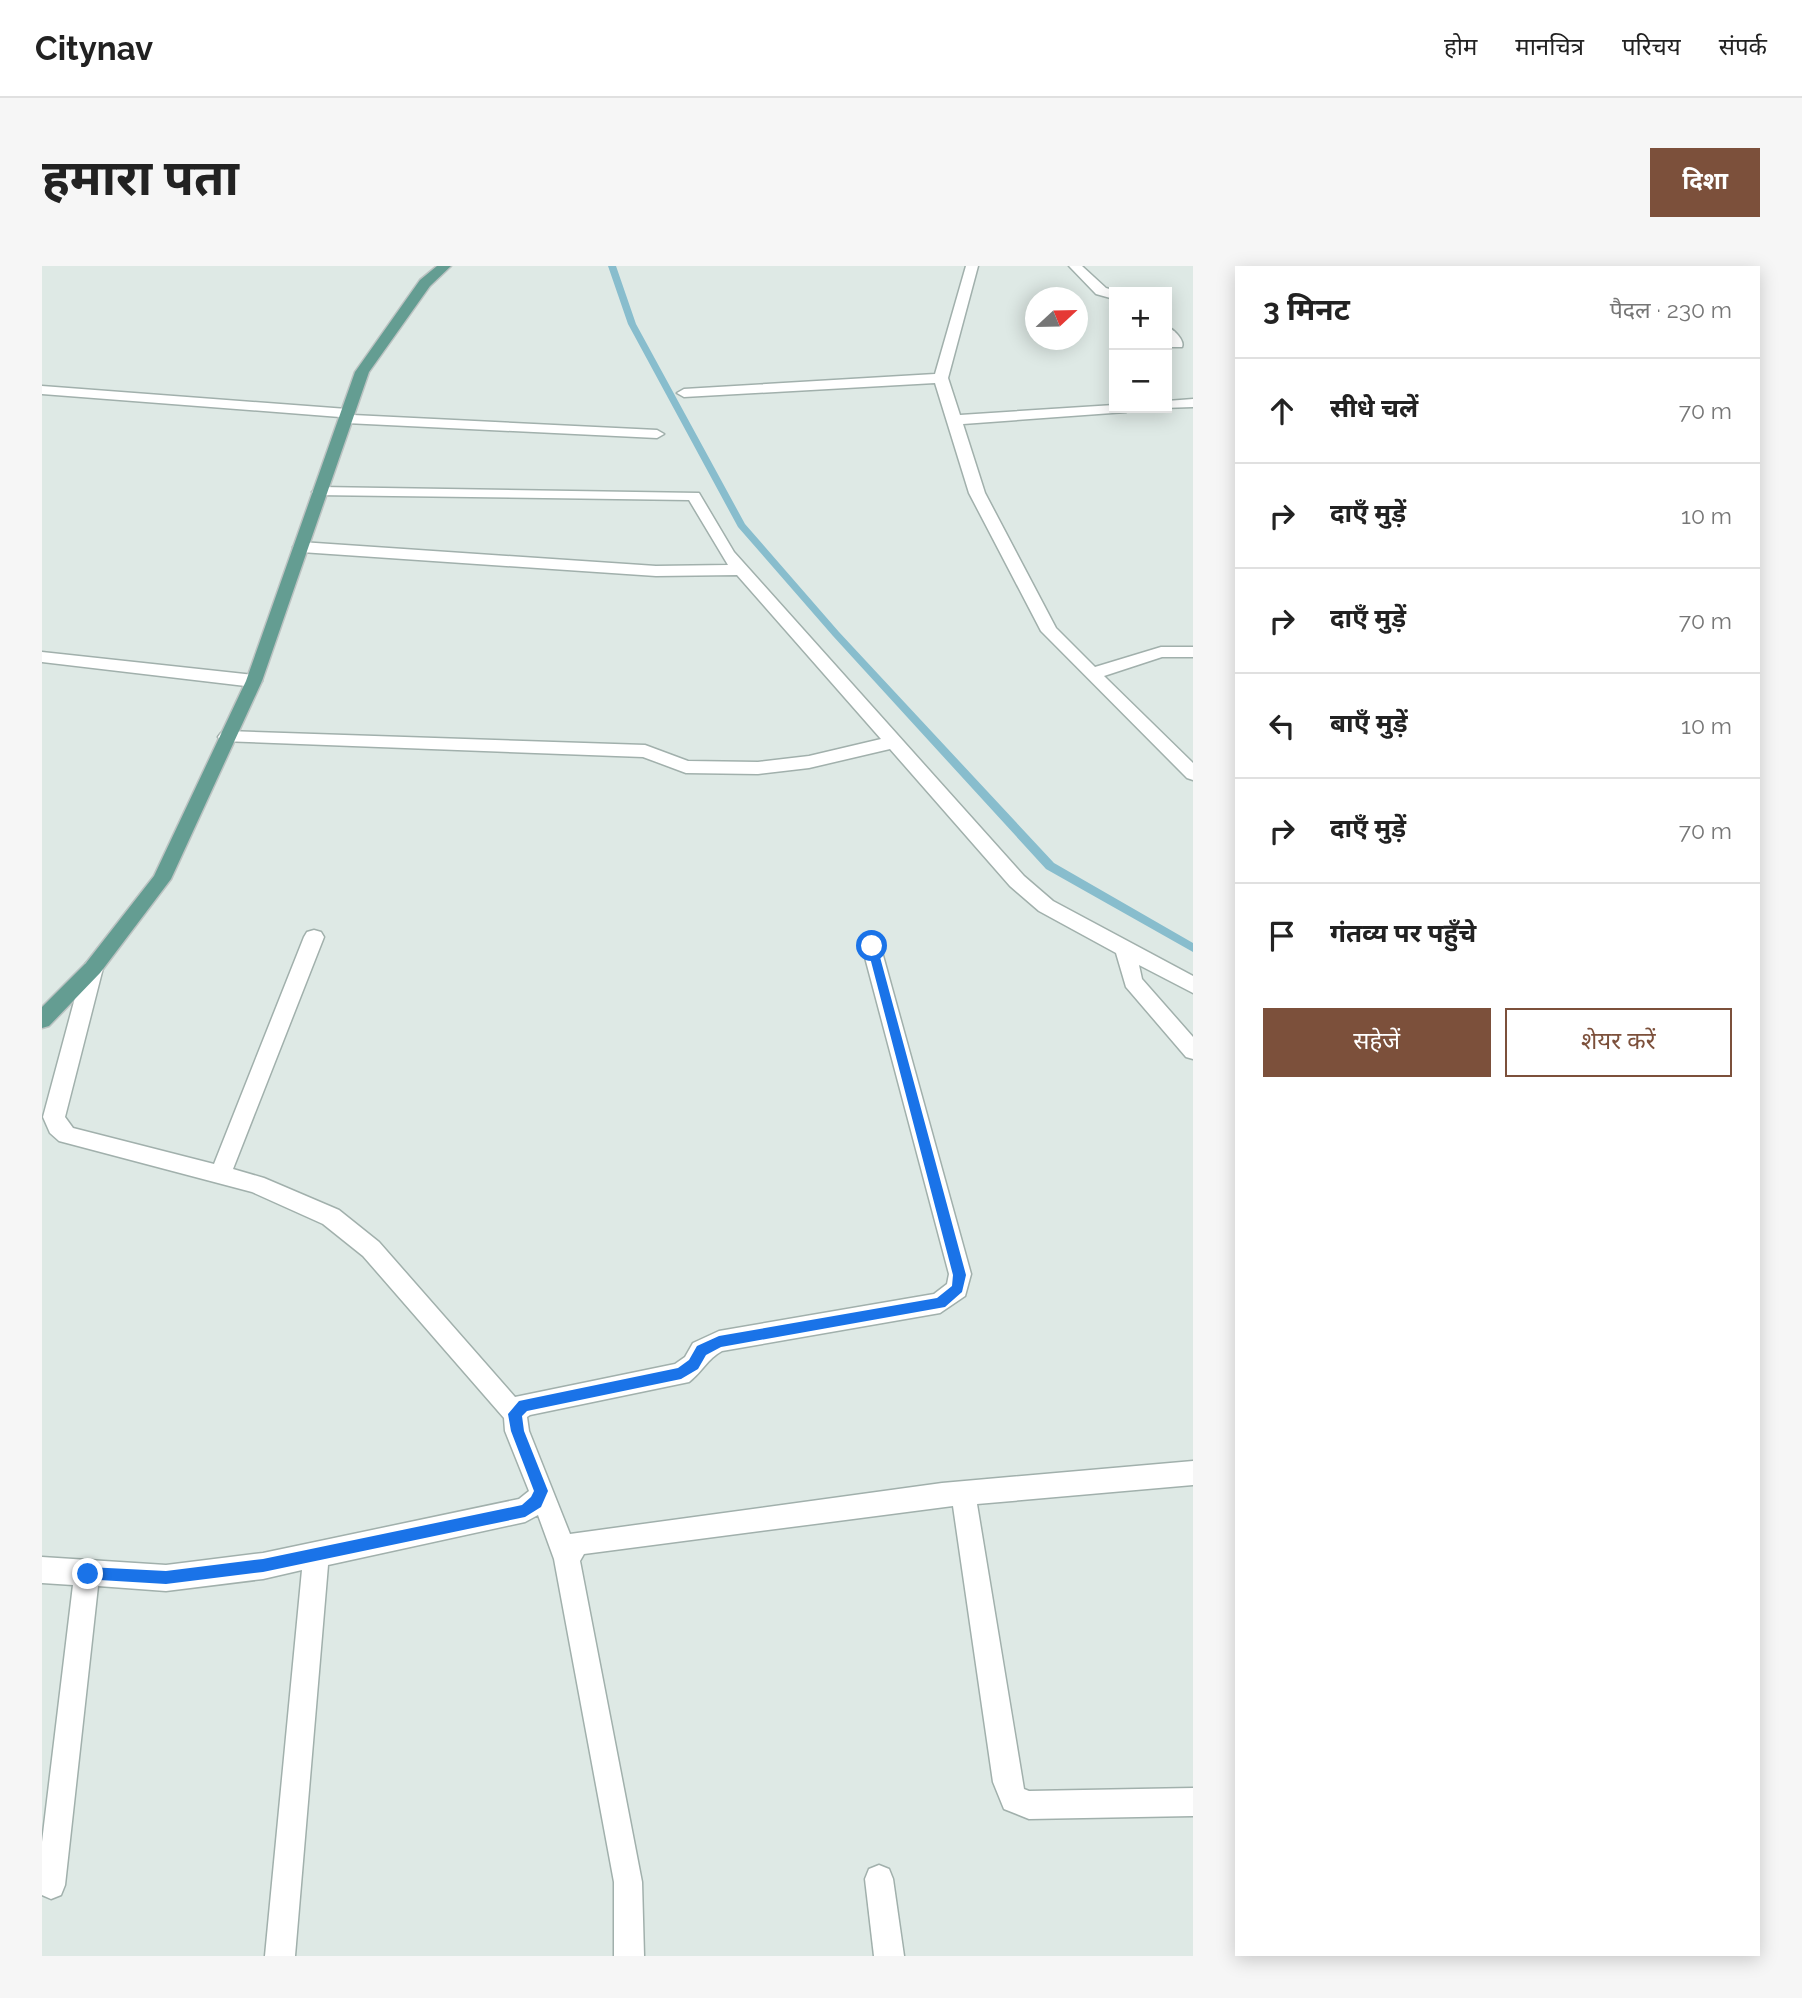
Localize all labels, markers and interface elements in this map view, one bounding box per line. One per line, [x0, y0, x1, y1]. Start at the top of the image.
text: Citynav [35, 29, 153, 68]
text: होम [1444, 32, 1477, 61]
text: मानचित्र [1515, 32, 1584, 61]
text: परिचय [1622, 32, 1681, 61]
text: संपर्क [1719, 32, 1767, 61]
button: दिशा [1650, 148, 1760, 217]
text: हमारा पता [42, 149, 239, 206]
north arrow [1025, 287, 1088, 350]
map controls [1109, 287, 1172, 413]
button: + [1109, 287, 1172, 350]
text: 3 मिनट [1263, 292, 1350, 327]
text: पैदल · 230 m [1610, 296, 1732, 323]
button: − [1109, 350, 1172, 413]
icon: ahead [1263, 392, 1301, 430]
text: सीधे चलें [1330, 393, 1418, 423]
text: 70 m [1679, 397, 1732, 424]
icon: right [1263, 497, 1301, 535]
text: दाएँ मुड़ें [1330, 498, 1406, 528]
text: 10 m [1681, 502, 1732, 529]
icon: right [1263, 602, 1301, 640]
text: दाएँ मुड़ें [1330, 603, 1406, 633]
text: 70 m [1679, 607, 1732, 634]
icon: left [1263, 707, 1301, 745]
text: बाएँ मुड़ें [1330, 708, 1408, 738]
text: 10 m [1681, 712, 1732, 739]
icon: right [1263, 812, 1301, 850]
text: दाएँ मुड़ें [1330, 813, 1406, 843]
text: 70 m [1679, 817, 1732, 844]
icon: arrive [1263, 917, 1301, 955]
text: गंतव्य पर पहुँचे [1330, 918, 1476, 948]
route start [856, 930, 887, 961]
button: सहेजें [1263, 1008, 1491, 1077]
button: शेयर करें [1505, 1008, 1732, 1077]
route end [72, 1558, 103, 1589]

